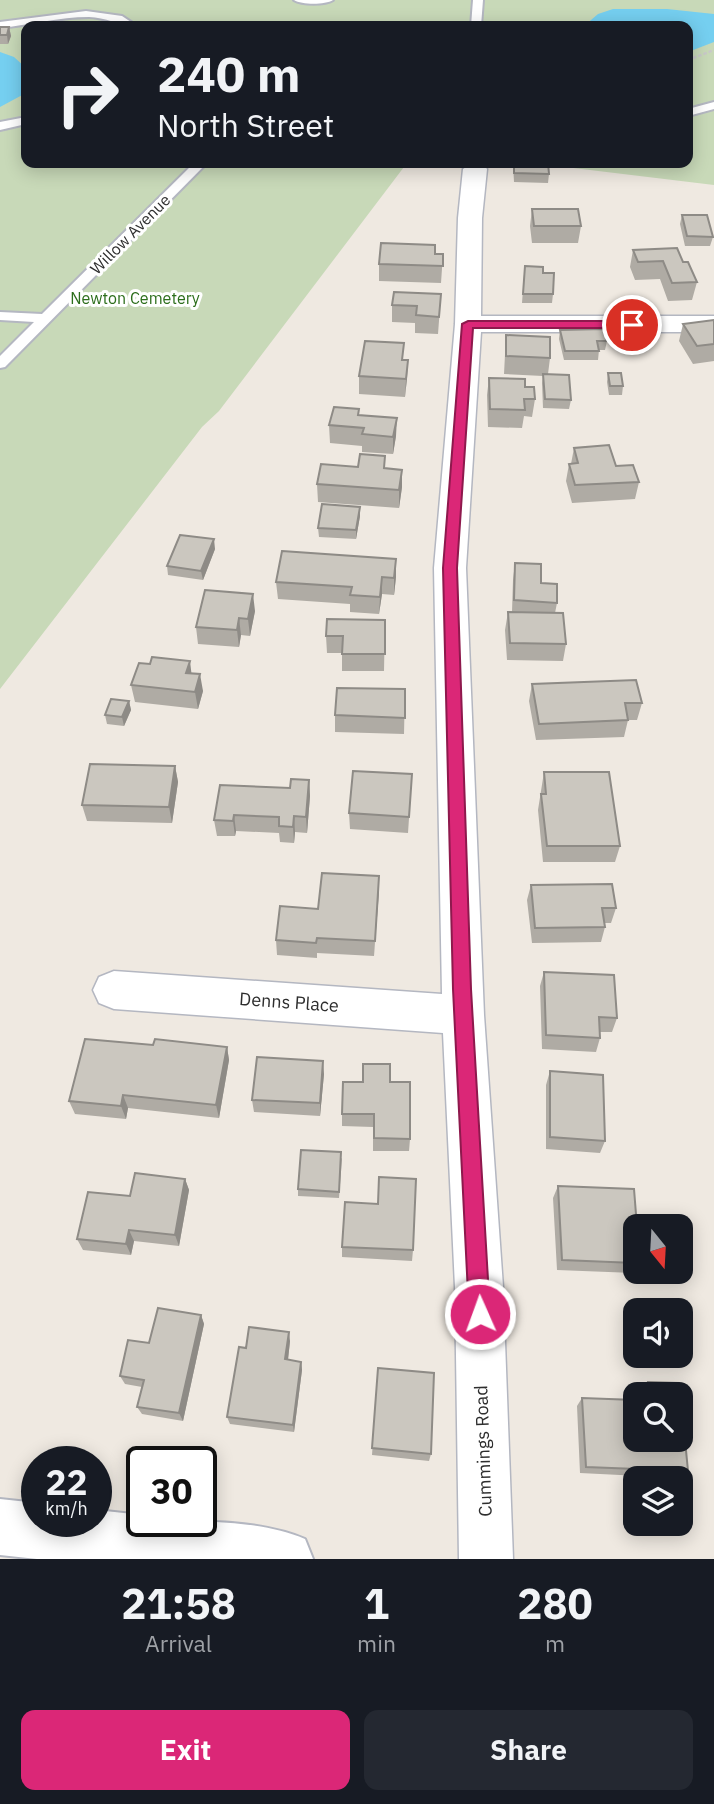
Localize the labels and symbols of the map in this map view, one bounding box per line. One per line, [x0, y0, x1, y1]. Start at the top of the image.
street label: Willow Avenue [86, 190, 174, 278]
park label: Newton Cemetery [70, 288, 200, 308]
pin [602, 295, 662, 355]
street label: Denns Place [238, 987, 340, 1017]
north arrow [623, 1214, 693, 1284]
position arrow [443, 1277, 517, 1351]
street label: Cummings Road [469, 1385, 497, 1517]
speed limit sign: 30 [126, 1446, 217, 1537]

